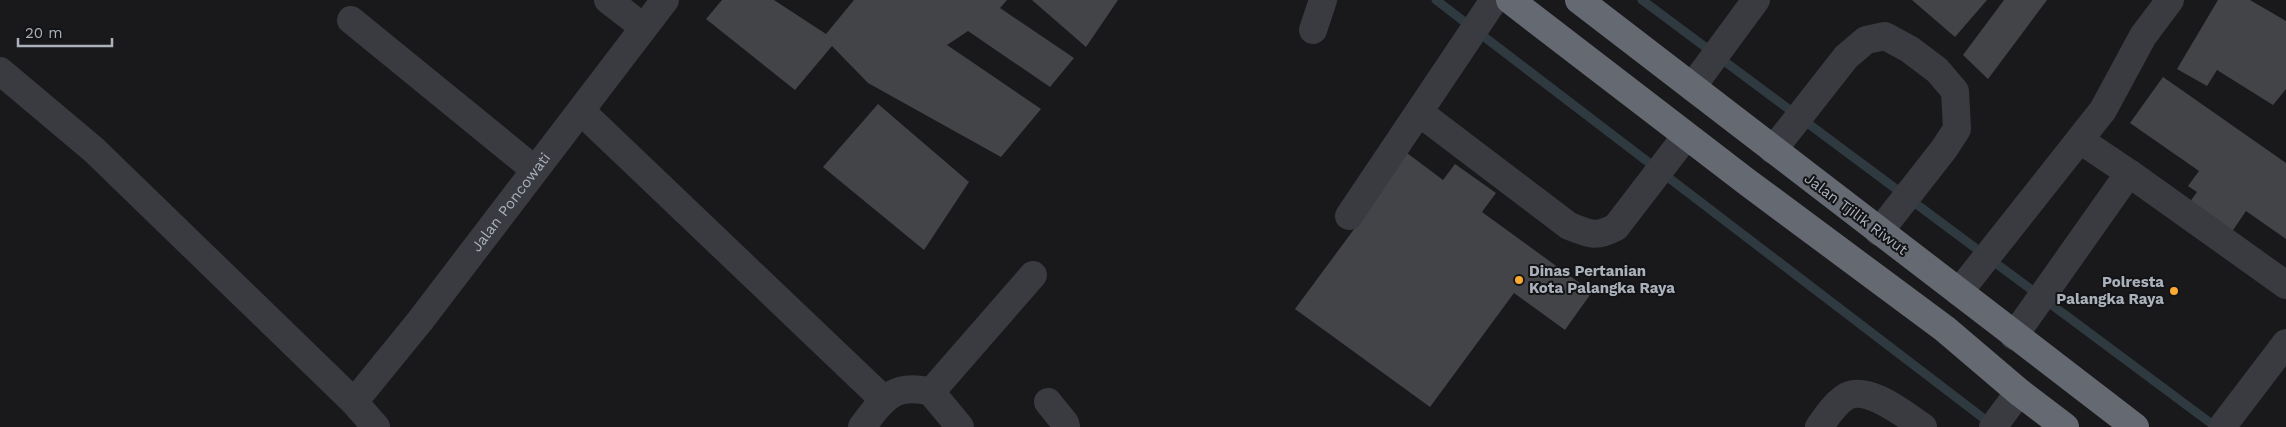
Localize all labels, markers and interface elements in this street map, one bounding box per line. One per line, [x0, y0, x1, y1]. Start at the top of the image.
scale bar [18, 15, 111, 47]
text: 20 m [25, 24, 63, 42]
street label: Jalan Poncowati [467, 149, 554, 255]
street label: Jalan Tjilik Riwut [1801, 169, 1912, 259]
place label: Dinas Pertanian Kota Palangka Raya [1529, 262, 1675, 297]
place label: Polresta Palangka Raya [2056, 273, 2164, 308]
marker: Dinas Pertanian Kota Palangka Raya [1513, 274, 1525, 286]
marker: Polresta Palangka Raya [2168, 285, 2180, 297]

